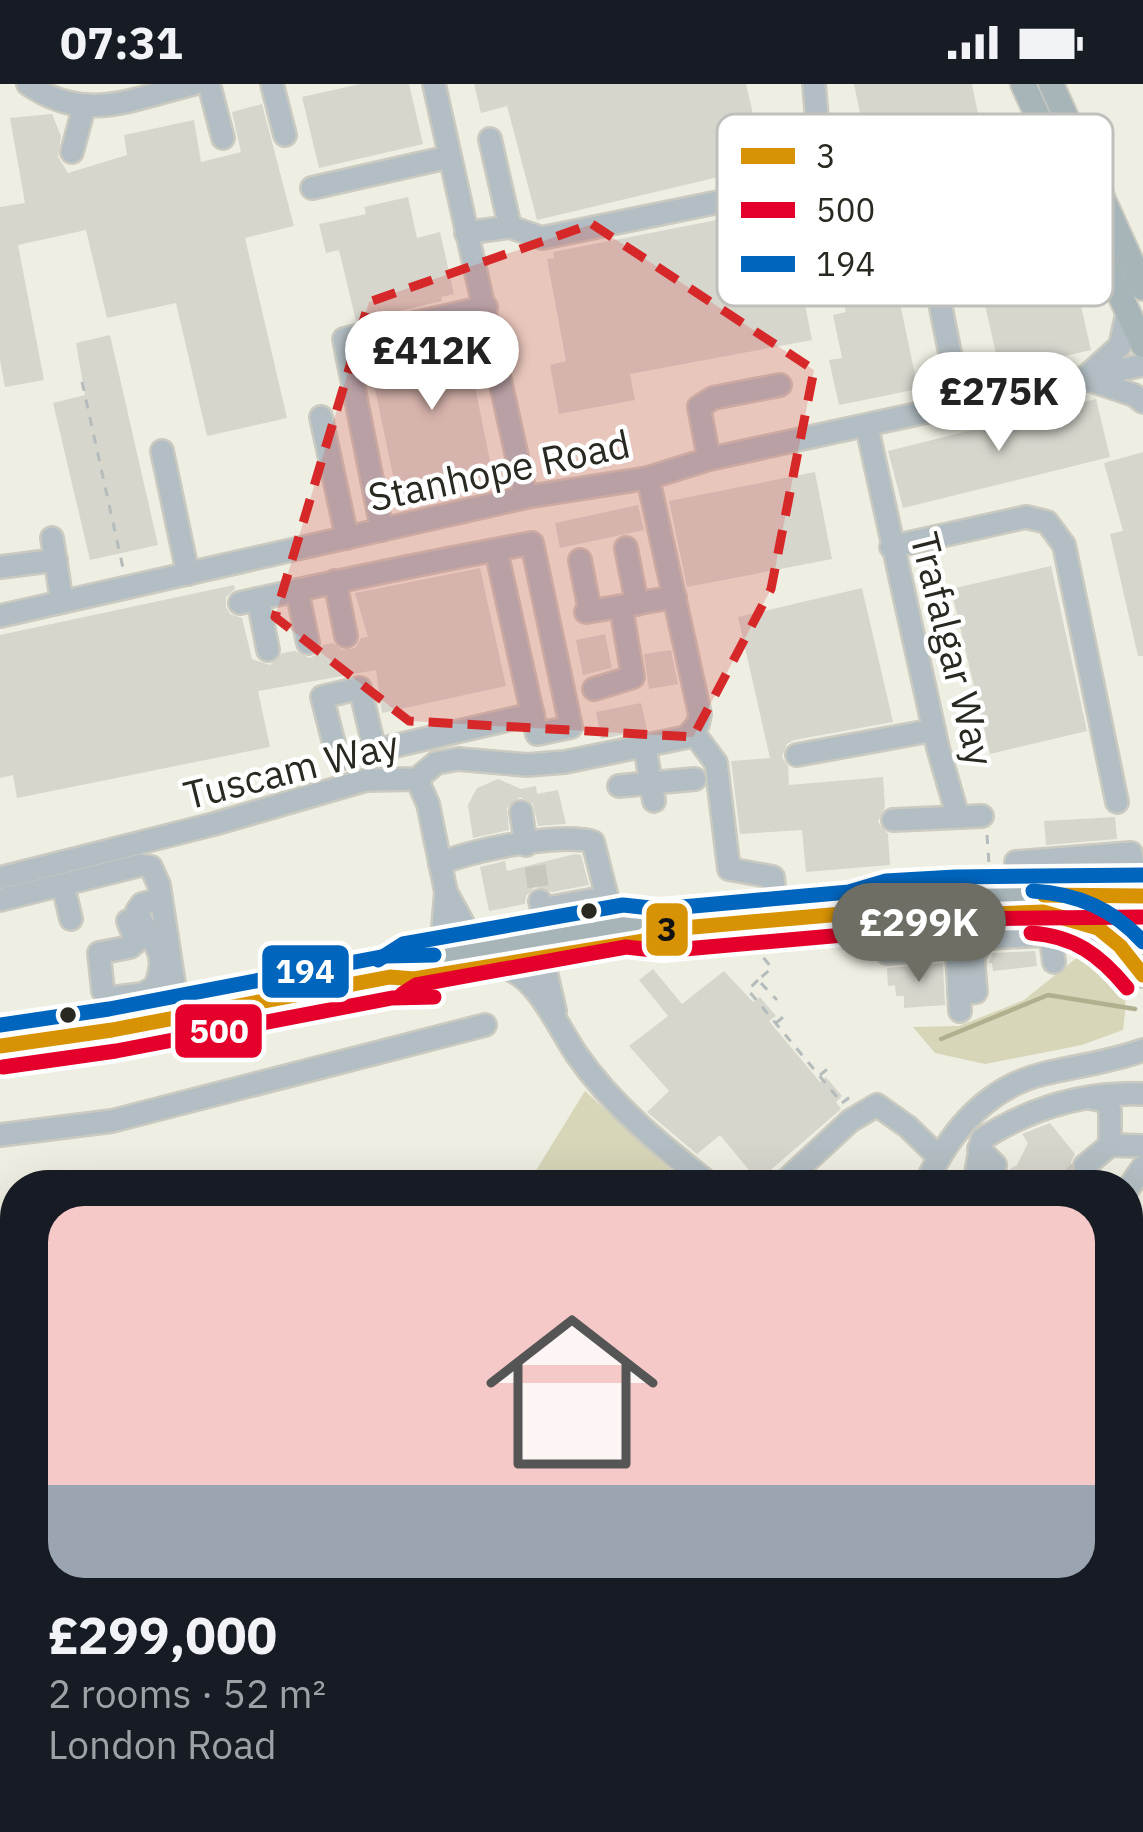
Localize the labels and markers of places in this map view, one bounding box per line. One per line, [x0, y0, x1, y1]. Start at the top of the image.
pin: £412K [348, 311, 516, 413]
pin: £275K [915, 352, 1083, 454]
pin: £299K [835, 883, 1003, 985]
unlabelled marker [578, 900, 600, 922]
unlabelled marker [57, 1004, 79, 1026]

